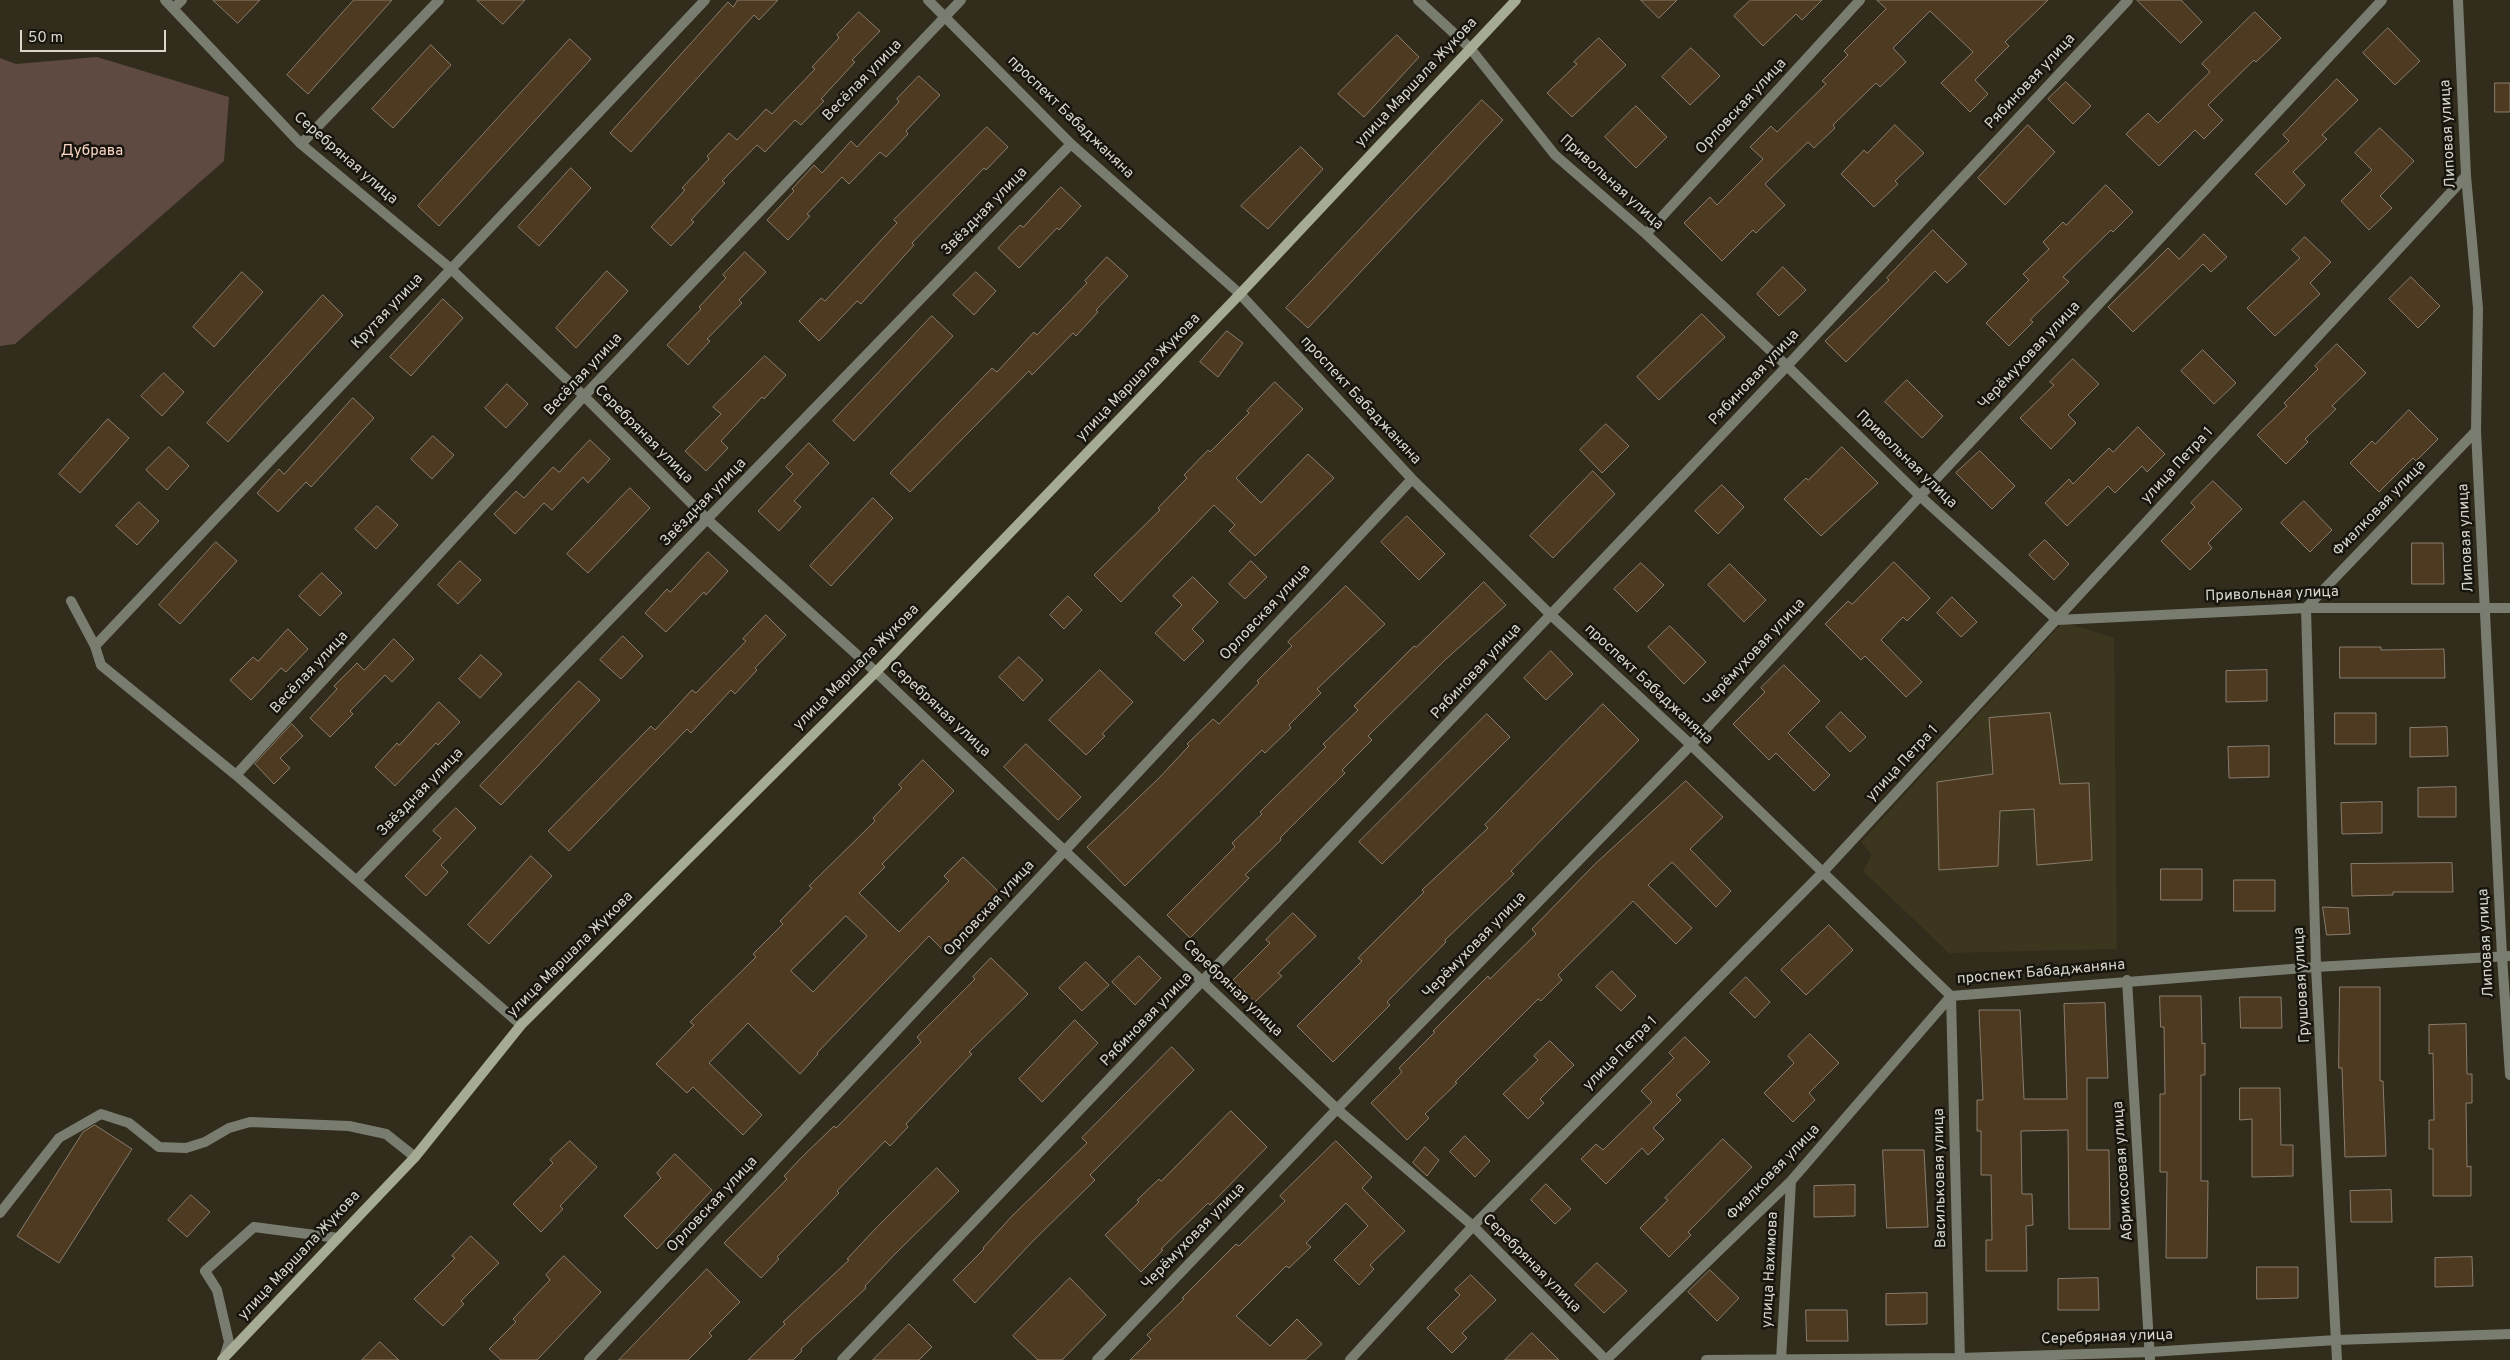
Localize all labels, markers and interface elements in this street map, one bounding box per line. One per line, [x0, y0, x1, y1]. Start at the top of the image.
street label: улица Маршала Жукова [1352, 14, 1482, 152]
scale bar [22, 20, 169, 52]
text: 50 m [28, 29, 63, 48]
street label: Рябиновая улица [1982, 30, 2080, 134]
street label: Весёлая улица [820, 37, 906, 125]
street label: проспект Бабаджаняна [1003, 53, 1137, 183]
street label: Орловская улица [1693, 55, 1791, 159]
street label: Липовая улица [2437, 79, 2461, 189]
street label: Серебряная улица [289, 109, 401, 209]
street label: Привольная улица [1555, 132, 1667, 234]
park label: Дубрава [61, 143, 123, 161]
street label: Звёздная улица [938, 164, 1032, 260]
street label: Крутая улица [349, 271, 427, 353]
street label: Черёмуховая улица [1975, 298, 2085, 414]
street label: улица Маршала Жукова [1073, 310, 1205, 446]
street label: Рябиновая улица [1706, 326, 1804, 430]
street label: Весёлая улица [541, 330, 627, 420]
street label: проспект Бабаджаняна [1296, 333, 1424, 469]
street label: Серебряная улица [590, 382, 696, 488]
street label: Привольная улица [1852, 407, 1960, 513]
street label: улица Петра 1 [2138, 424, 2218, 508]
street label: Звёздная улица [657, 455, 751, 551]
street label: Фиалковая улица [2330, 457, 2430, 561]
street label: Липовая улица [2455, 483, 2479, 593]
street label: Орловская улица [1217, 561, 1315, 665]
street label: Привольная улица [2205, 584, 2339, 606]
street label: Черёмуховая улица [1700, 595, 1810, 711]
street label: улица Маршала Жукова [790, 601, 924, 735]
street label: Рябиновая улица [1428, 620, 1526, 724]
street label: проспект Бабаджаняна [1580, 621, 1716, 749]
street label: Весёлая улица [267, 628, 353, 718]
street label: Серебряная улица [885, 658, 993, 762]
street label: улица Петра 1 [1863, 722, 1943, 806]
street label: Звёздная улица [374, 745, 468, 841]
street label: Орловская улица [941, 857, 1039, 961]
street label: улица Маршала Жукова [504, 888, 638, 1022]
street label: Липовая улица [2475, 888, 2499, 998]
street label: Черёмуховая улица [1419, 889, 1531, 1003]
street label: Грушовая улица [2291, 927, 2315, 1043]
street label: Серебряная улица [1178, 937, 1286, 1041]
street label: проспект Бабаджаняна [1956, 957, 2126, 989]
street label: Рябиновая улица [1097, 969, 1197, 1071]
street label: улица Петра 1 [1580, 1013, 1662, 1095]
street label: Абрикосовая улица [2110, 1100, 2138, 1242]
street label: Васильковая улица [1931, 1108, 1951, 1248]
street label: Фиалковая улица [1724, 1121, 1824, 1225]
street label: Орловская улица [664, 1153, 762, 1257]
street label: Черёмуховая улица [1138, 1180, 1250, 1294]
street label: улица Маршала Жукова [235, 1187, 365, 1325]
street label: Серебряная улица [1478, 1211, 1584, 1317]
street label: улица Нахимова [1759, 1211, 1783, 1329]
street label: Серебряная улица [2041, 1327, 2173, 1349]

